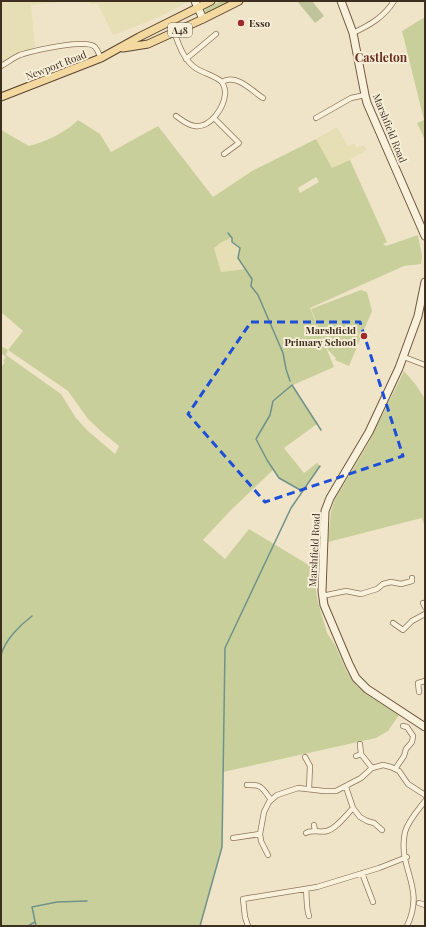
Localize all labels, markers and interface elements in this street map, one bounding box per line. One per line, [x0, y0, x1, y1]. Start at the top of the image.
place label: Esso [249, 16, 271, 30]
marker: Esso [236, 18, 246, 28]
road number: A48 [168, 23, 192, 37]
street label: Newport Road [24, 47, 89, 83]
district label: Castleton [355, 49, 408, 65]
street label: Marshfield Road [370, 91, 410, 165]
place label: Marshfield Primary School [284, 323, 356, 349]
marker: Marshfield Primary School [359, 331, 369, 341]
street label: Marshfield Road [305, 513, 323, 587]

